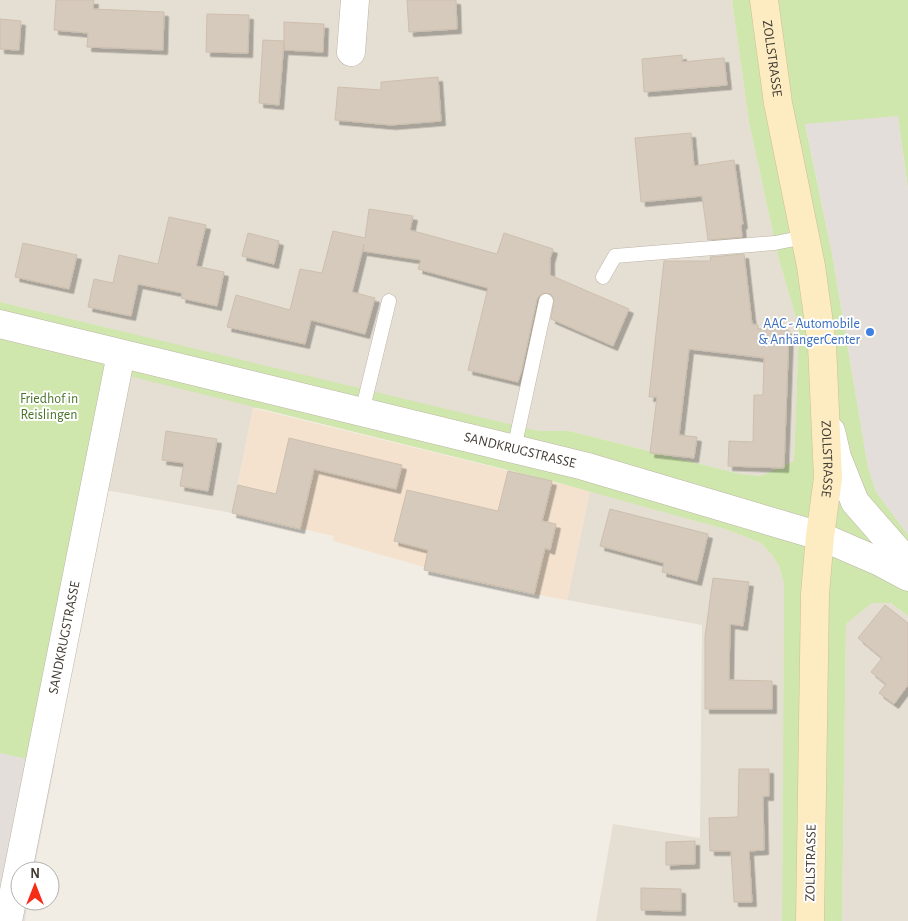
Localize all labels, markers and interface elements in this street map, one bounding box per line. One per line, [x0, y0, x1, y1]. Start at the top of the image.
street label: ZOLLSTRASSE [760, 19, 784, 98]
place label: AAC - Automobile & AnhängerCenter [758, 317, 860, 347]
marker: AAC - Automobile & AnhängerCenter [864, 326, 876, 338]
park label: Friedhof in Reislingen [20, 392, 78, 422]
street label: ZOLLSTRASSE [818, 420, 835, 498]
street label: SANDKRUGSTRASSE [462, 430, 578, 471]
street label: SANDKRUGSTRASSE [46, 580, 83, 695]
street label: ZOLLSTRASSE [803, 824, 819, 902]
north arrow [10, 861, 60, 911]
text: N [30, 867, 40, 881]

